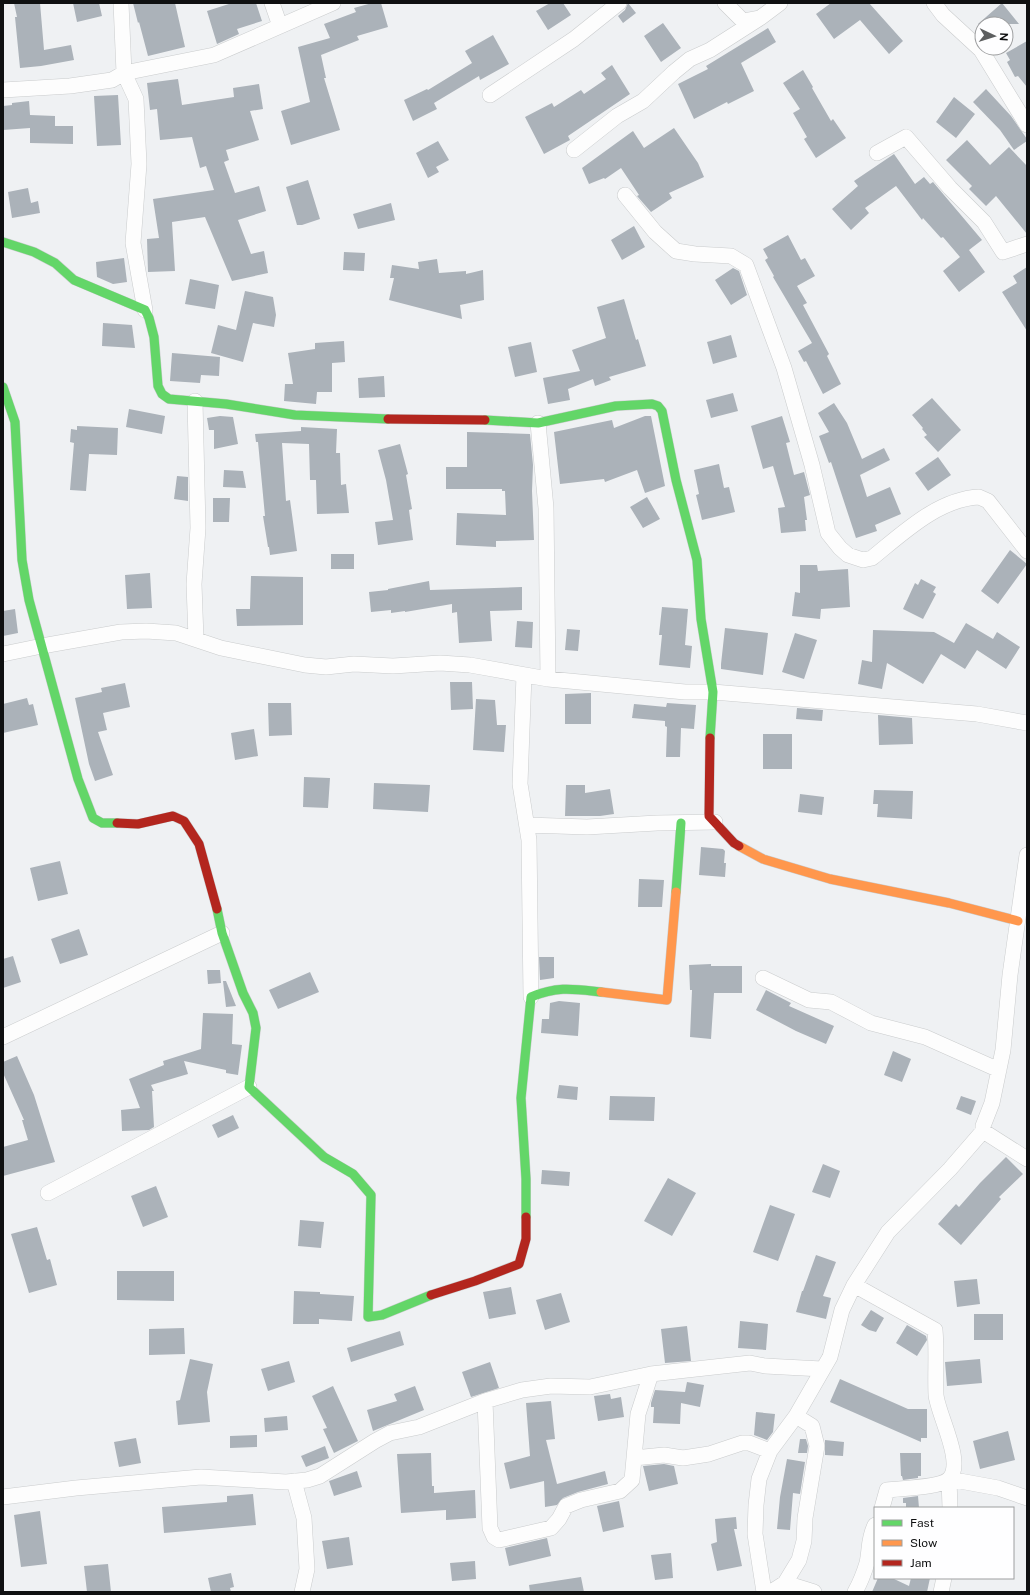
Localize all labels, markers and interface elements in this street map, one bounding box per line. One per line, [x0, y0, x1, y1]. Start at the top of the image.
north arrow [974, 16, 1014, 56]
text: N [998, 32, 1010, 41]
legend [874, 1507, 1014, 1579]
text: Fast [910, 1516, 935, 1530]
text: Slow [910, 1536, 938, 1550]
text: Jam [910, 1556, 932, 1570]

